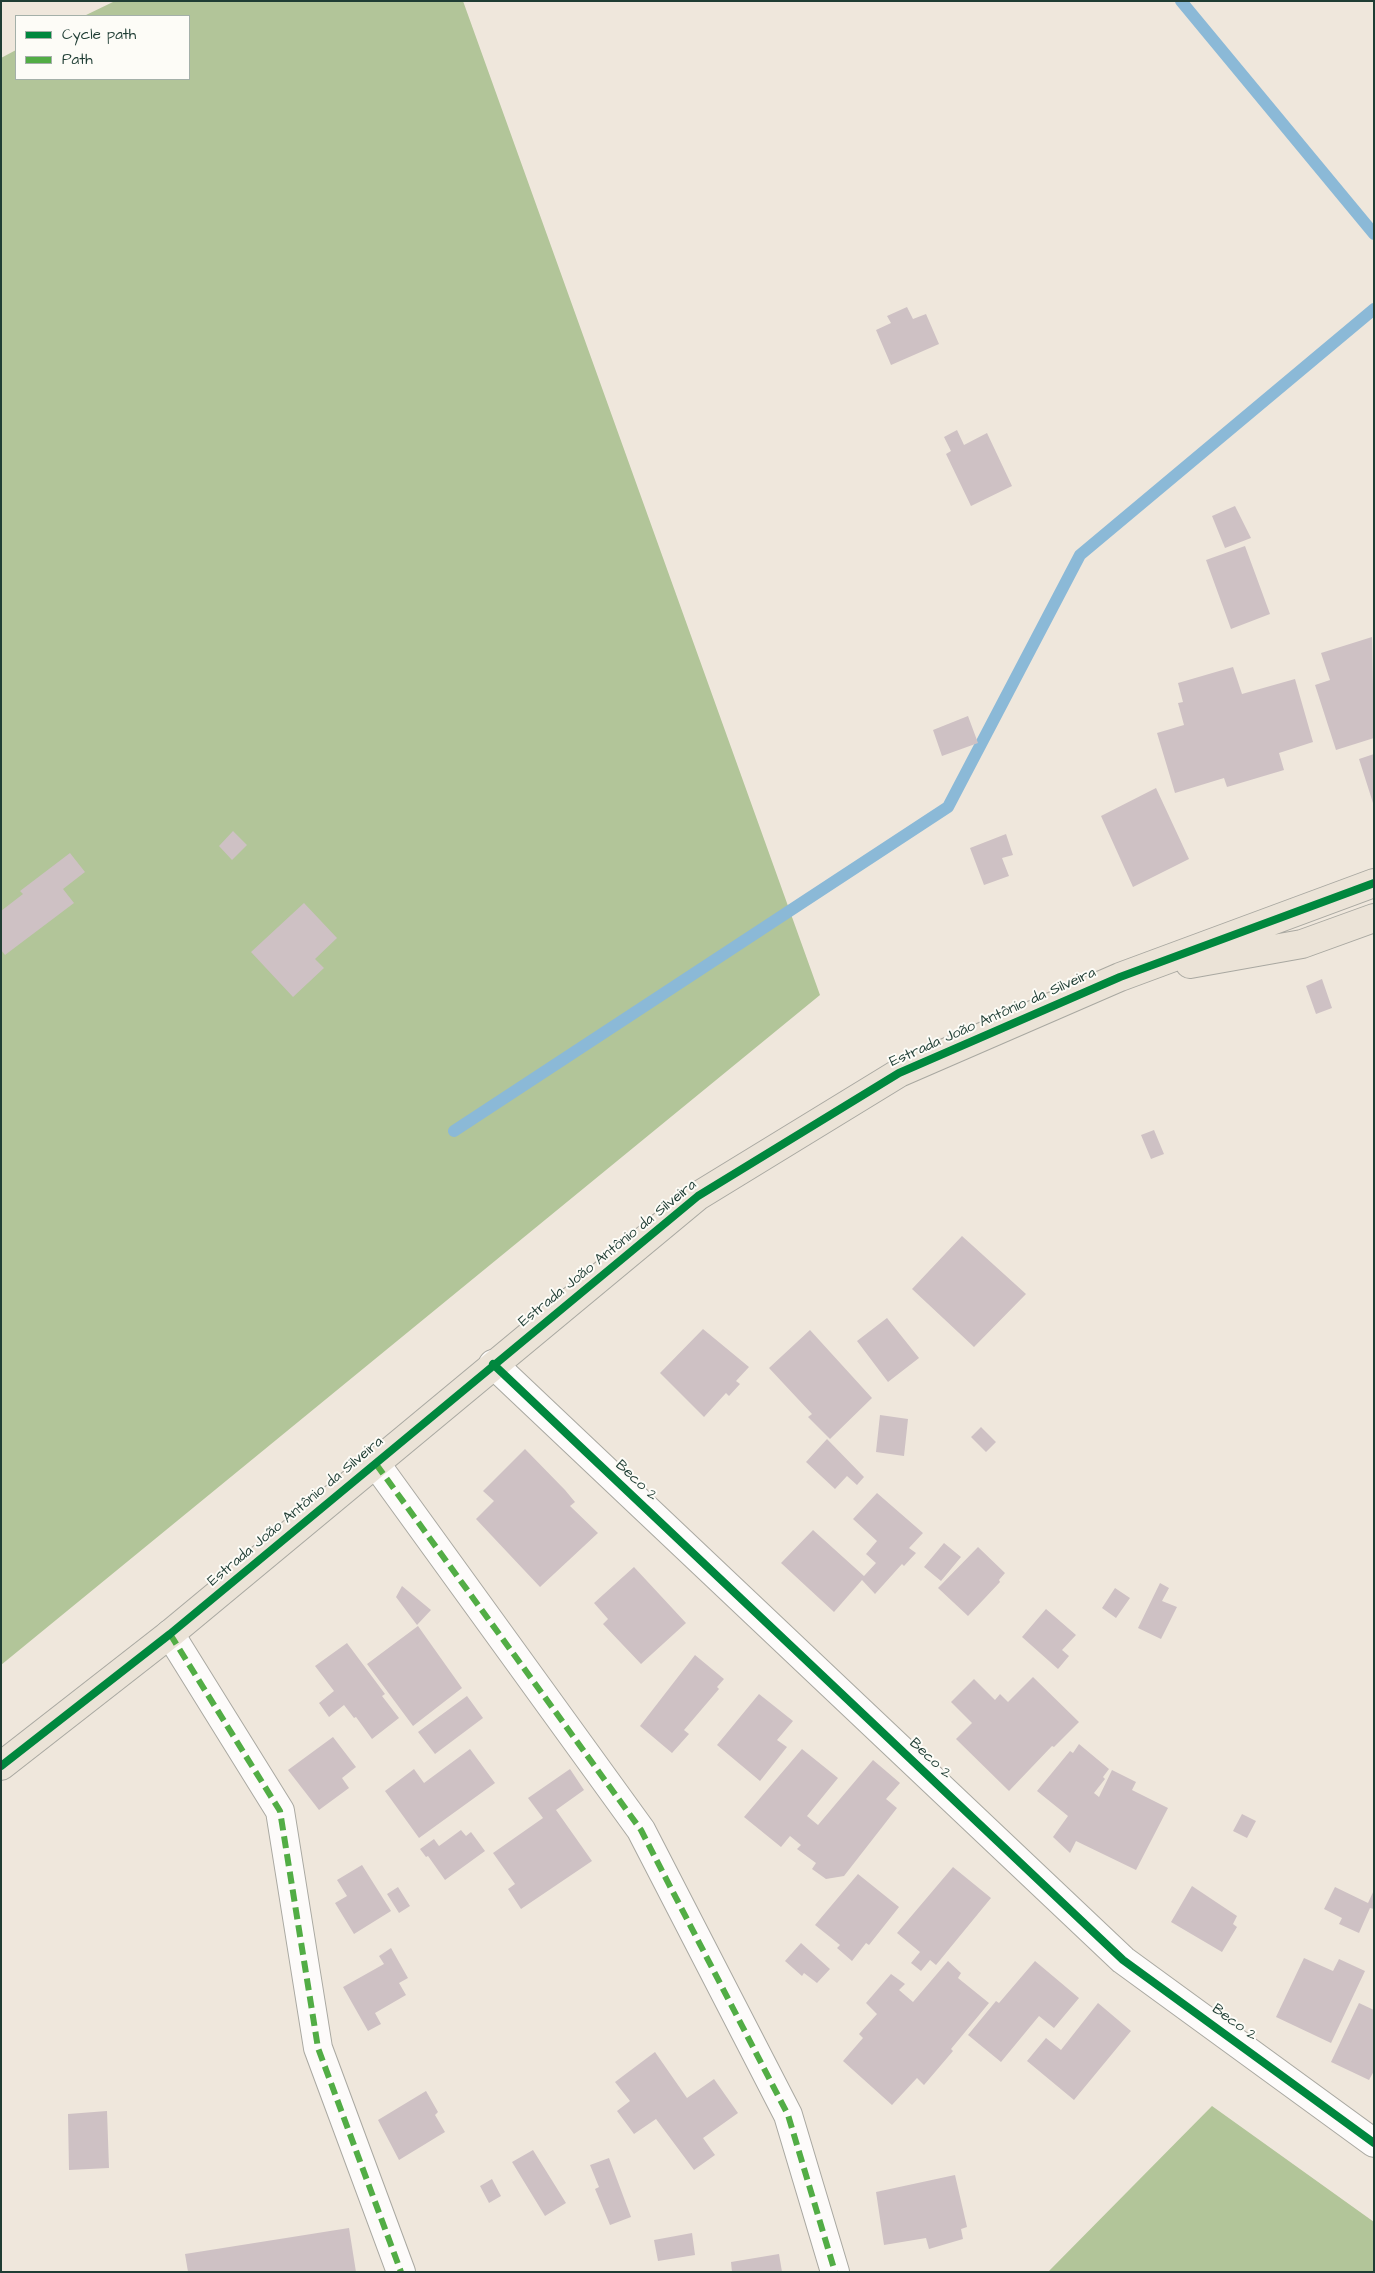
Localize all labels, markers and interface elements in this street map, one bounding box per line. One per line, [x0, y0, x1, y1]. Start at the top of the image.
legend [15, 15, 190, 80]
text: Cycle path [62, 24, 136, 45]
text: Path [62, 49, 93, 70]
street label: Estrada João Antônio da Silveira [887, 964, 1099, 1072]
street label: Estrada João Antônio da Silveira [515, 1177, 701, 1331]
street label: Estrada João Antônio da Silveira [205, 1433, 387, 1591]
street label: Beco 2 [611, 1457, 661, 1505]
street label: Beco 2 [905, 1735, 955, 1783]
street label: Beco 2 [1208, 2001, 1260, 2045]

